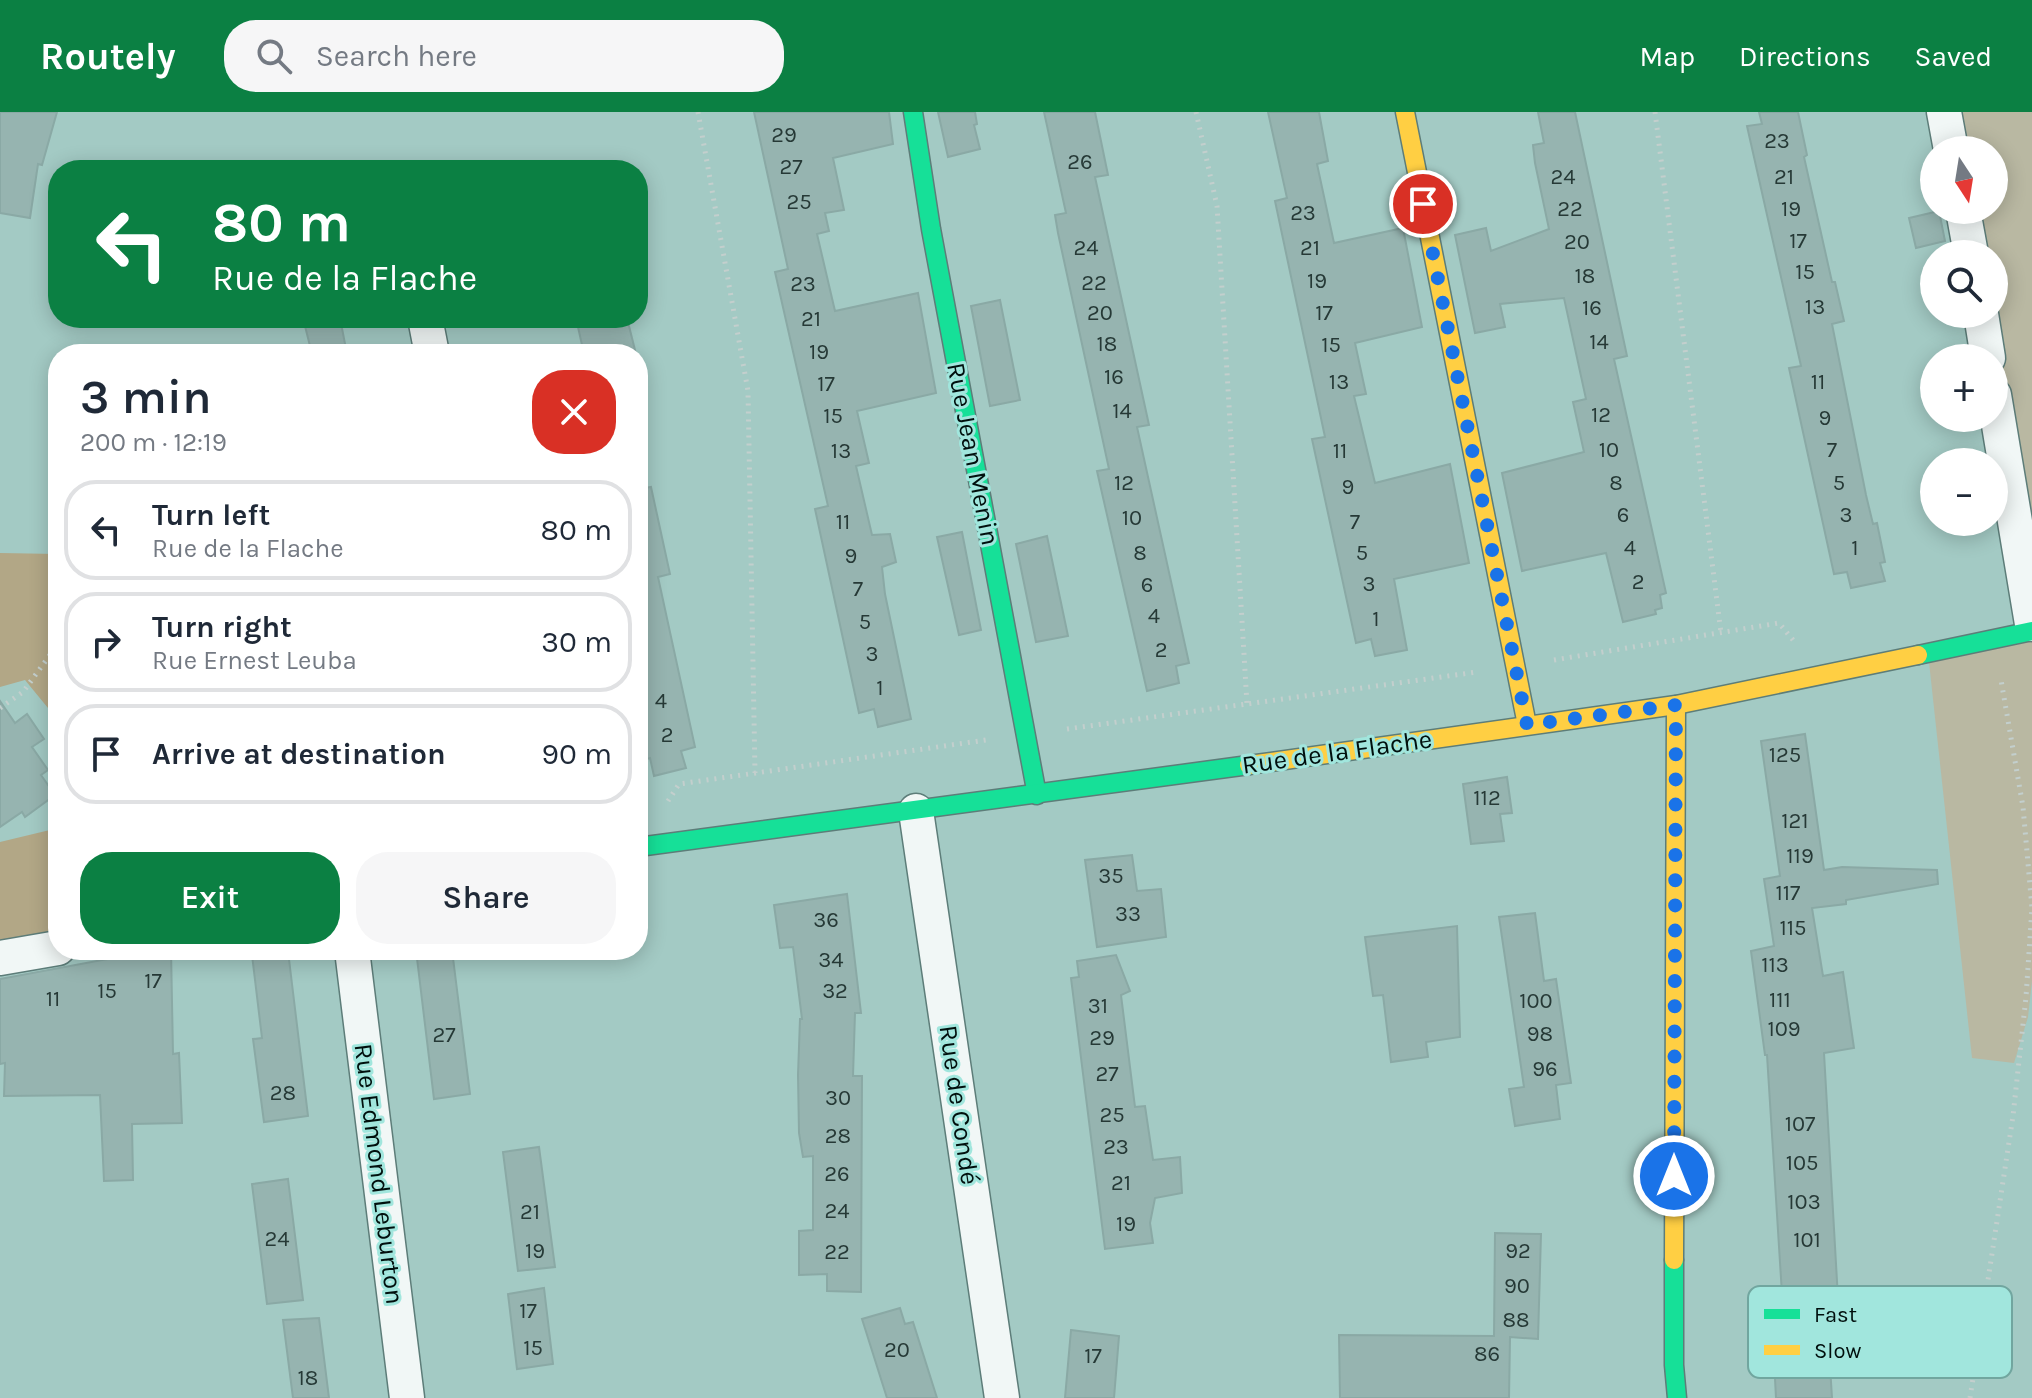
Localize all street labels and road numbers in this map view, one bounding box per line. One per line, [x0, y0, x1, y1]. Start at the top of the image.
street label: Rue Jean Menin [940, 360, 1006, 548]
street label: Rue de la Flache [1240, 723, 1434, 781]
street label: Rue de Condé [932, 1023, 986, 1187]
street label: Rue Edmond Leburton [348, 1042, 410, 1306]

